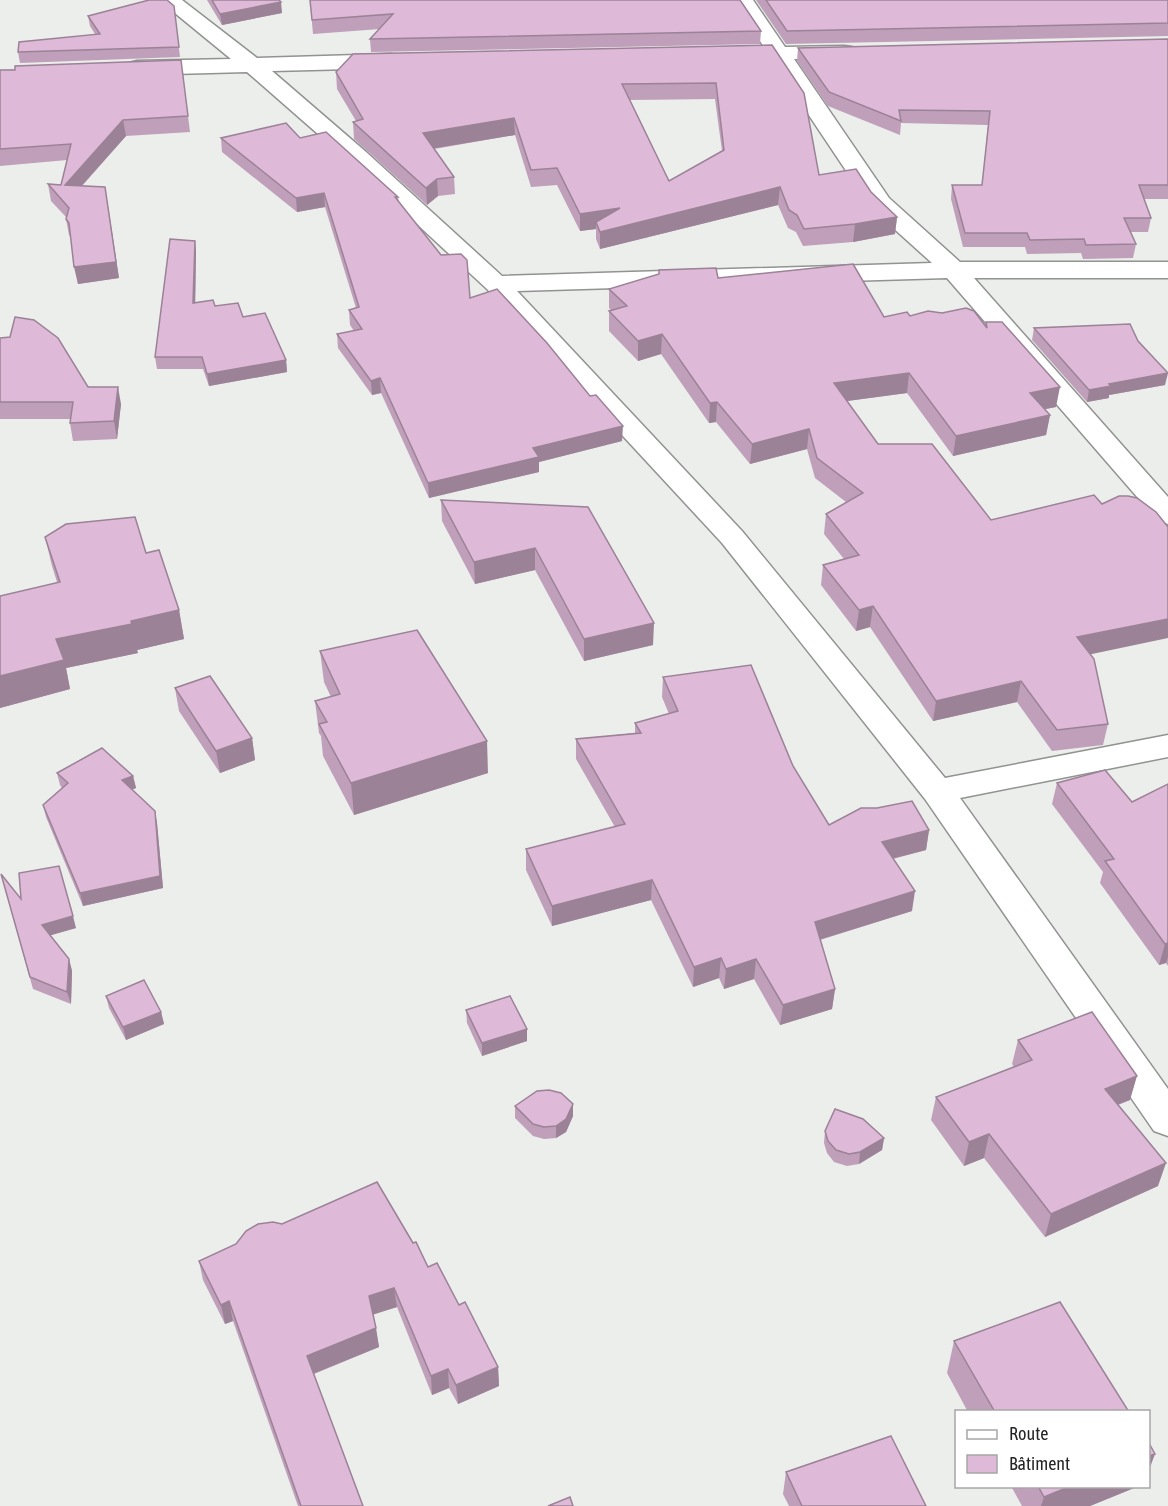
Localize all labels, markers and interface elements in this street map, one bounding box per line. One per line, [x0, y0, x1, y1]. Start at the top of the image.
legend [955, 1410, 1150, 1488]
text: Route [1009, 1423, 1048, 1444]
text: Bâtiment [1009, 1453, 1070, 1474]

